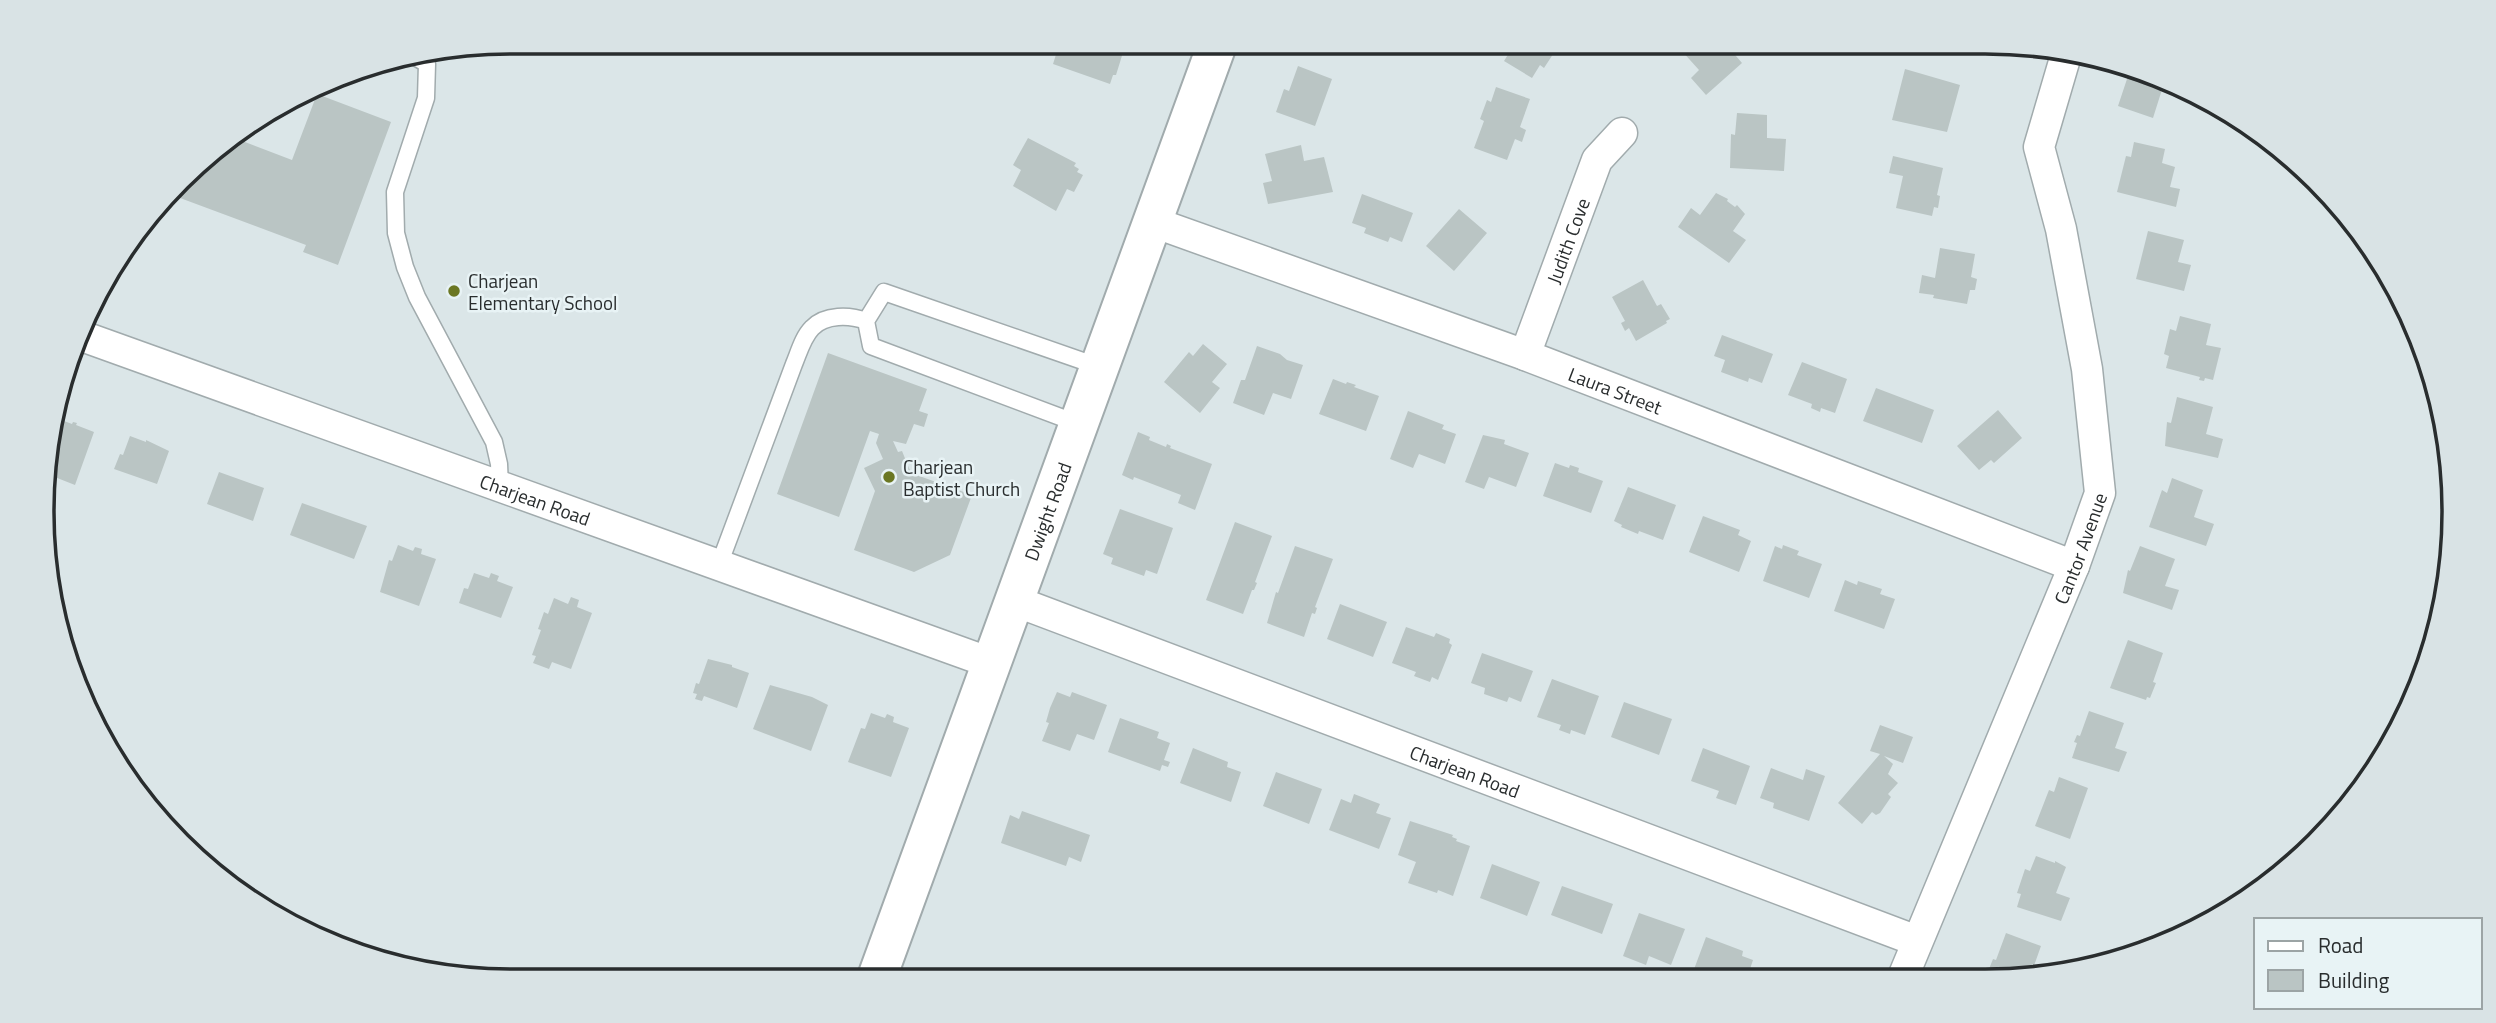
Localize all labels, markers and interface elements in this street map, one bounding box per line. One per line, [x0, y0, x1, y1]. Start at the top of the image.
street label: Judith Cove [1538, 194, 1596, 288]
place label: Charjean Elementary School [468, 266, 617, 317]
marker: Charjean Elementary School [446, 283, 462, 299]
street label: Laura Street [1565, 359, 1667, 421]
place label: Charjean Baptist Church [903, 452, 1020, 503]
street label: Dwight Road [1016, 458, 1078, 564]
street label: Charjean Road [476, 466, 595, 532]
marker: Charjean Baptist Church [881, 469, 897, 485]
street label: Cantor Avenue [2045, 488, 2114, 608]
street label: Charjean Road [1406, 737, 1524, 805]
legend [2254, 918, 2482, 1009]
text: Road [2318, 929, 2363, 961]
text: Building [2318, 964, 2390, 996]

